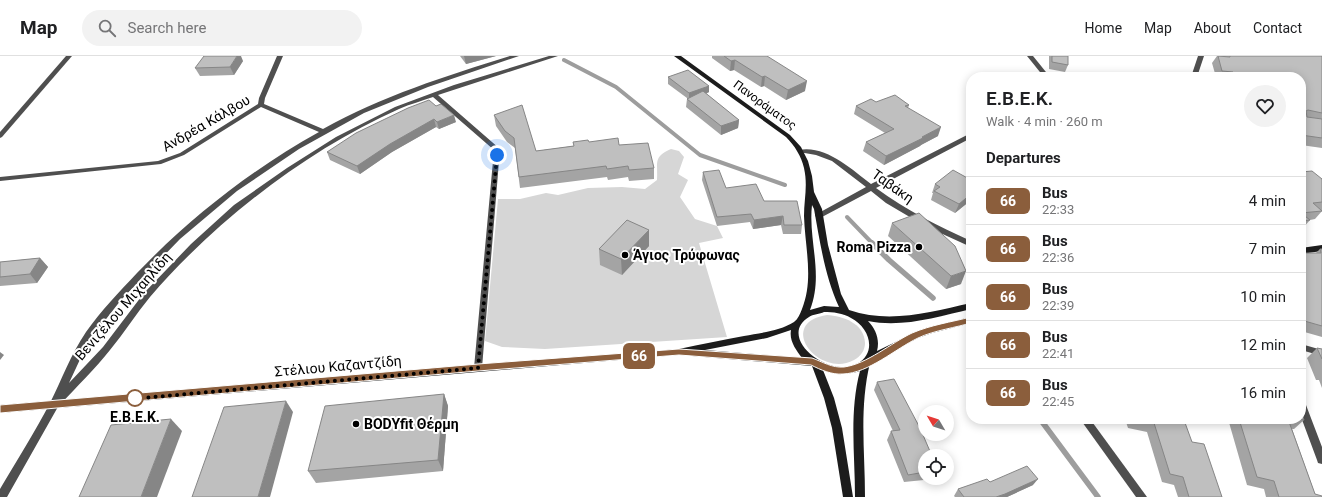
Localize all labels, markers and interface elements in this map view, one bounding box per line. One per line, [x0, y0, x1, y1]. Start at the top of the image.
search box [82, 10, 362, 46]
text: Map [20, 16, 58, 39]
icon: search [96, 17, 118, 39]
text: Search here [128, 19, 206, 37]
text: Home [1084, 20, 1122, 36]
text: Map [1144, 20, 1172, 36]
text: About [1194, 20, 1231, 36]
text: Contact [1253, 20, 1302, 36]
street label: Πανοράματος [731, 77, 799, 133]
button: heart [1244, 85, 1286, 127]
text: Ε.Β.Ε.Κ. [986, 87, 1053, 110]
street label: Ανδρέα Κάλβου [159, 91, 253, 155]
text: Walk · 4 min · 260 m [986, 114, 1103, 129]
your location [487, 145, 507, 165]
text: Departures [986, 149, 1061, 167]
street label: Ταβάκη [869, 166, 917, 206]
text: Bus [1042, 184, 1068, 202]
text: 4 min [1249, 192, 1286, 210]
text: 66 [1000, 193, 1016, 209]
text: 22:33 [1042, 202, 1074, 217]
text: Bus [1042, 232, 1068, 250]
place label: Roma Pizza [837, 239, 912, 255]
text: 7 min [1249, 240, 1286, 258]
text: 66 [1000, 241, 1016, 257]
marker: Roma Pizza [914, 242, 924, 252]
place label: Άγιος Τρύφωνας [633, 247, 740, 264]
street label: Βενιζέλου Μιχαηλίδη [72, 249, 174, 363]
marker: Άγιος Τρύφωνας [620, 250, 630, 260]
text: 22:36 [1042, 250, 1074, 265]
text: Bus [1042, 280, 1068, 298]
text: 10 min [1240, 288, 1286, 306]
text: 66 [1000, 289, 1016, 305]
text: 22:39 [1042, 298, 1074, 313]
text: Bus [1042, 328, 1068, 346]
text: 12 min [1240, 336, 1286, 354]
text: 66 [1000, 337, 1016, 353]
line badge: 66 [621, 343, 657, 369]
text: 22:41 [1042, 346, 1074, 361]
text: 66 [631, 348, 647, 364]
street label: Στέλιου Καζαντζίδη [274, 352, 402, 380]
text: Bus [1042, 376, 1068, 394]
text: 16 min [1240, 384, 1286, 402]
text: 66 [1000, 385, 1016, 401]
marker: Ε.Β.Ε.Κ. [126, 389, 144, 407]
text: 22:45 [1042, 394, 1074, 409]
north arrow [918, 405, 954, 441]
map controls [918, 405, 954, 485]
place label: Ε.Β.Ε.Κ. [110, 409, 160, 425]
place label: BODYfit Θέρμη [364, 416, 459, 432]
marker: BODYfit Θέρμη [351, 419, 361, 429]
button: locate [918, 449, 954, 485]

